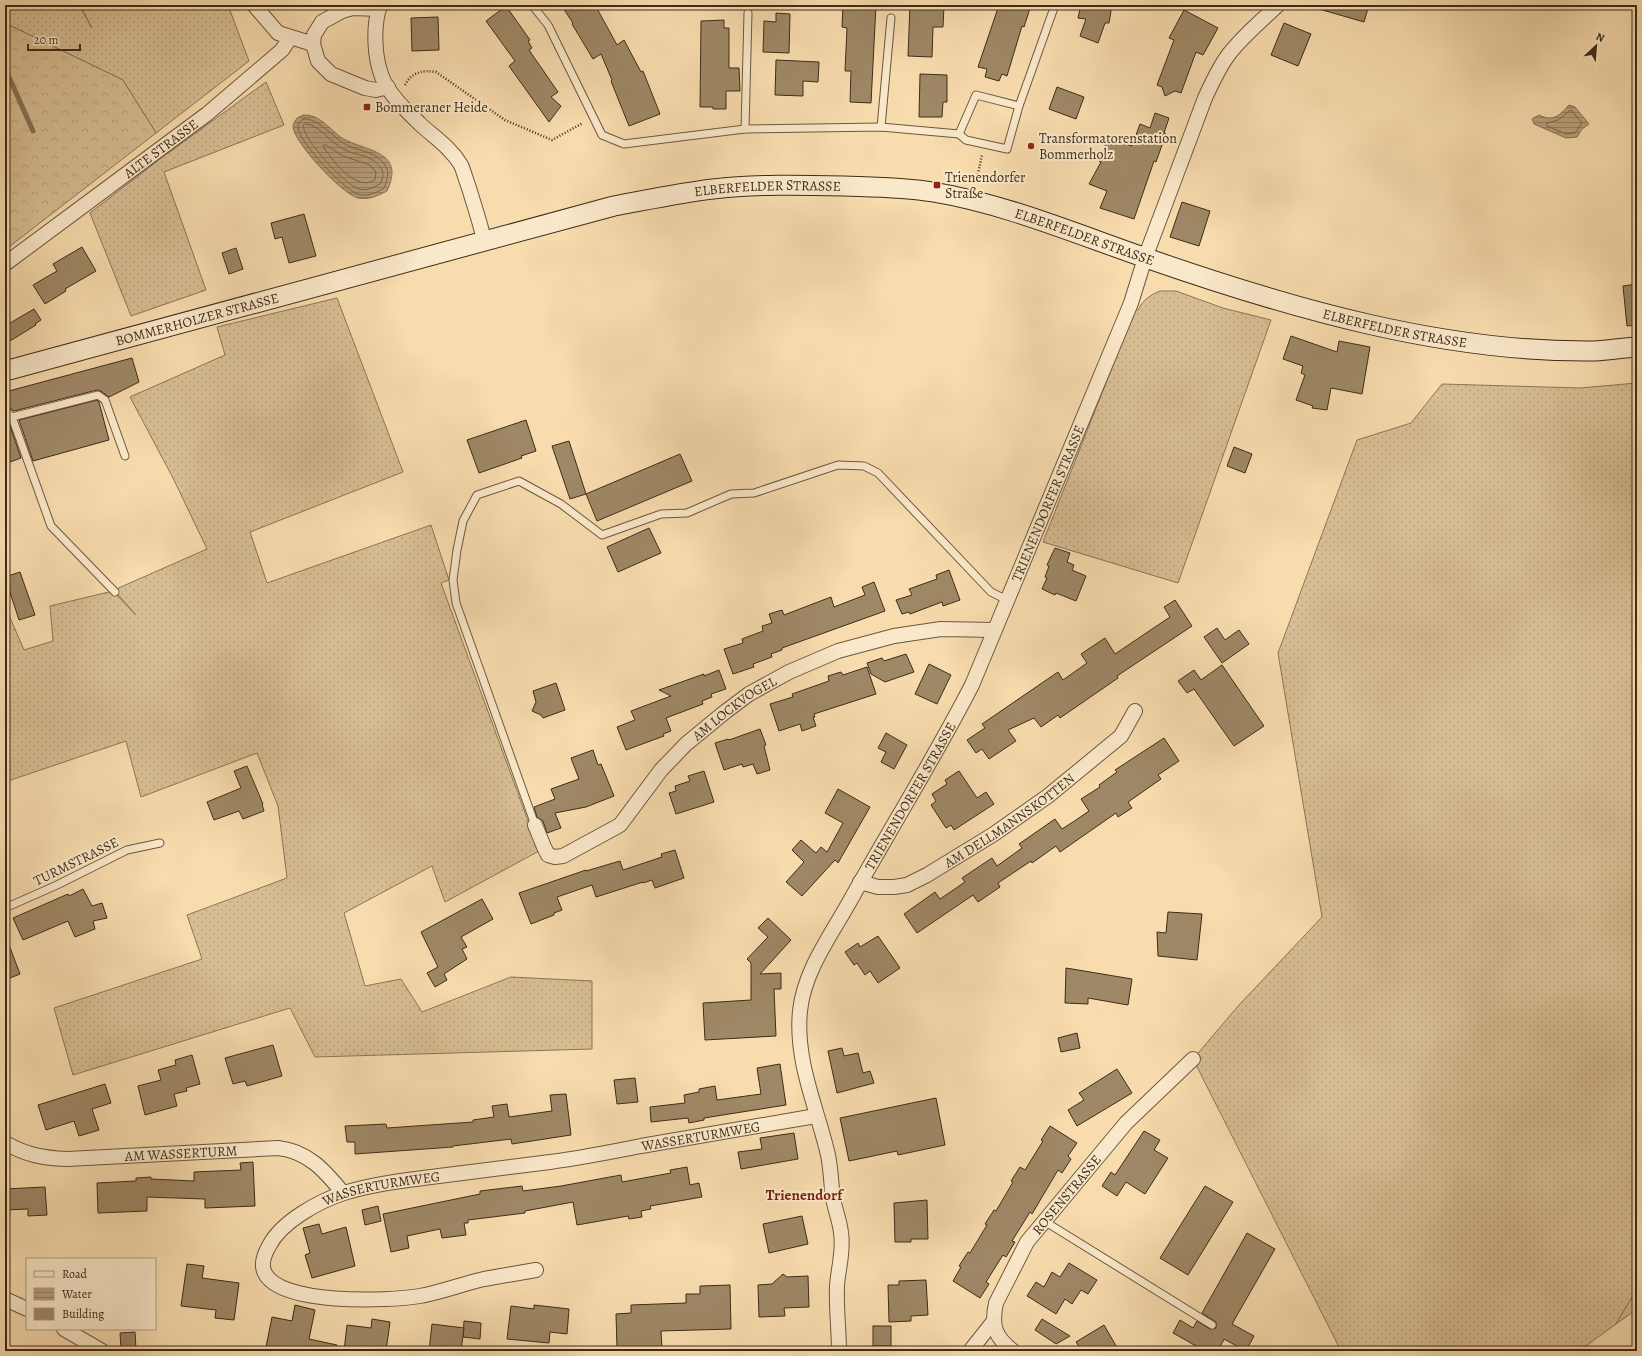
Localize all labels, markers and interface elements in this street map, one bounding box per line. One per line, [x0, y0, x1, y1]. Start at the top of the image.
scale bar [28, 26, 80, 52]
north arrow [1576, 26, 1616, 66]
text: N [1593, 29, 1607, 46]
text: 20 m [34, 32, 58, 48]
place label: Bommeraner Heide [375, 98, 488, 117]
marker: Bommeraner Heide [362, 102, 372, 112]
street label: ALTE STRASSE [119, 115, 202, 183]
place label: Transformatorenstation Bommerholz [1039, 129, 1177, 164]
marker: Transformatorenstation Bommerholz [1026, 141, 1036, 151]
place label: Trienendorfer Straße [945, 168, 1026, 203]
street label: ELBERFELDER STRASSE [693, 176, 841, 201]
marker: Trienendorfer Straße [932, 180, 942, 190]
street label: ELBERFELDER STRASSE [1012, 204, 1157, 270]
street label: BOMMERHOLZER STRASSE [113, 288, 281, 351]
street label: ELBERFELDER STRASSE [1320, 304, 1468, 352]
street label: TRIENENDORFER STRASSE [1007, 422, 1089, 585]
street label: AM LOCKVOGEL [688, 671, 781, 746]
street label: TRIENENDORFER STRASSE [860, 719, 961, 874]
street label: AM DELLMANNSKOTTEN [940, 769, 1079, 873]
street label: TURMSTRASSE [30, 833, 122, 890]
street label: WASSERTURMWEG [639, 1117, 762, 1156]
street label: AM WASSERTURM [123, 1141, 238, 1166]
street label: ROSENSTRASSE [1028, 1151, 1106, 1239]
street label: WASSERTURMWEG [319, 1167, 441, 1211]
district label: Trienendorf [766, 1185, 844, 1205]
legend [26, 1258, 156, 1330]
text: Road [62, 1266, 88, 1282]
text: Water [61, 1286, 92, 1302]
text: Building [62, 1306, 104, 1322]

